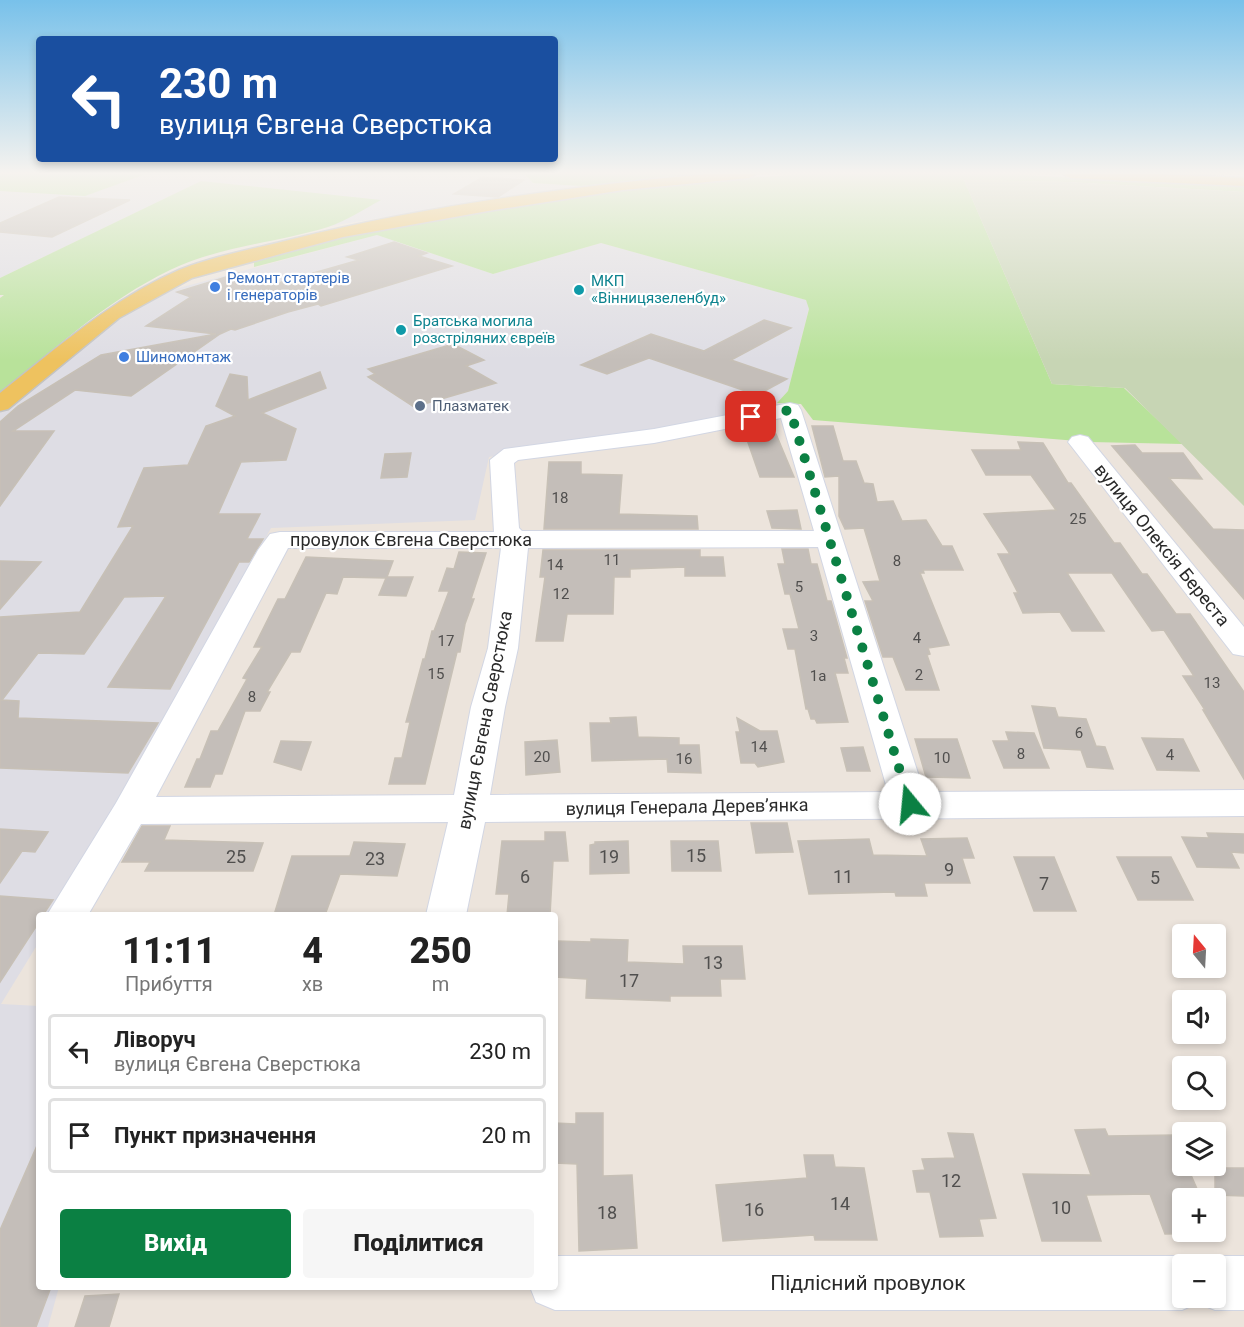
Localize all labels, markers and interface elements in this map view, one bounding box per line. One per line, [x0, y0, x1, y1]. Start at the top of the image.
text: 230 m [159, 59, 278, 108]
icon: left [60, 60, 138, 138]
text: вулиця Євгена Сверстюка [159, 109, 492, 141]
place label: Ремонт стартерів і генераторів [227, 269, 350, 304]
place label: МКП «Вінницязеленбуд» [591, 272, 726, 307]
marker: Ремонт стартерів і генераторів [208, 280, 222, 294]
marker: МКП «Вінницязеленбуд» [572, 283, 586, 297]
place label: Братська могила розстріляних євреїв [413, 312, 555, 347]
marker: Братська могила розстріляних євреїв [394, 323, 408, 337]
place label: Шиномонтаж [136, 348, 232, 366]
marker: Шиномонтаж [117, 350, 131, 364]
pin [725, 391, 776, 442]
place label: Плазматек [432, 397, 509, 415]
marker: Плазматек [413, 399, 427, 413]
icon: arrive [734, 400, 767, 433]
street label: вулиця Олексія Береста [1090, 459, 1234, 630]
house number: 18 [552, 489, 568, 507]
house number: 25 [1070, 510, 1086, 528]
street label: провулок Євгена Сверстюка [290, 529, 532, 550]
house number: 11 [604, 551, 620, 569]
house number: 8 [893, 552, 901, 570]
house number: 14 [547, 556, 564, 574]
house number: 5 [795, 578, 803, 596]
house number: 12 [553, 585, 569, 603]
street label: вулиця Євгена Сверстюка [453, 609, 516, 831]
house number: 3 [810, 627, 818, 645]
house number: 4 [913, 629, 922, 647]
house number: 17 [438, 632, 454, 650]
house number: 15 [428, 665, 444, 683]
house number: 2 [915, 666, 923, 684]
house number: 1а [810, 667, 826, 685]
house number: 13 [1204, 674, 1220, 692]
house number: 8 [248, 688, 256, 706]
house number: 6 [1075, 724, 1083, 742]
house number: 14 [751, 738, 768, 756]
house number: 8 [1017, 745, 1025, 763]
house number: 4 [1166, 746, 1175, 764]
house number: 20 [534, 748, 550, 766]
house number: 10 [934, 749, 950, 767]
house number: 16 [676, 750, 692, 768]
position arrow [878, 772, 942, 836]
street label: вулиця Генерала Деревʼянка [565, 794, 809, 819]
house number: 15 [686, 845, 706, 866]
house number: 25 [226, 846, 246, 867]
house number: 19 [599, 846, 619, 867]
house number: 23 [365, 848, 385, 869]
house number: 9 [944, 859, 954, 880]
house number: 6 [520, 866, 530, 887]
house number: 11 [833, 866, 853, 887]
house number: 5 [1150, 867, 1160, 888]
house number: 7 [1039, 873, 1049, 894]
north arrow [1172, 924, 1226, 978]
map controls [1172, 924, 1226, 1308]
text: 11:11 [122, 930, 216, 972]
text: 4 [302, 930, 323, 972]
text: 250 [409, 930, 472, 972]
house number: 13 [703, 952, 723, 973]
house number: 17 [619, 970, 639, 991]
text: Прибуття [125, 972, 213, 996]
text: хв [302, 972, 323, 996]
text: m [432, 972, 449, 996]
button: sound [1172, 990, 1226, 1044]
text: Ліворуч [114, 1027, 196, 1052]
icon: left [63, 1035, 96, 1068]
text: 230 m [469, 1039, 531, 1064]
text: вулиця Євгена Сверстюка [114, 1052, 361, 1076]
button: search [1172, 1056, 1226, 1110]
icon: arrive [63, 1119, 96, 1152]
button: layers [1172, 1122, 1226, 1176]
text: Пункт призначення [114, 1123, 316, 1148]
text: 20 m [482, 1123, 531, 1148]
house number: 12 [941, 1170, 961, 1191]
button: + [1172, 1188, 1226, 1242]
house number: 14 [830, 1193, 850, 1214]
house number: 10 [1051, 1197, 1071, 1218]
house number: 16 [744, 1199, 764, 1220]
house number: 18 [597, 1202, 617, 1223]
button: Вихід [60, 1209, 291, 1278]
button: Поділитися [303, 1209, 534, 1278]
button: − [1172, 1254, 1226, 1308]
street label: Підлісний провулок [770, 1271, 966, 1295]

